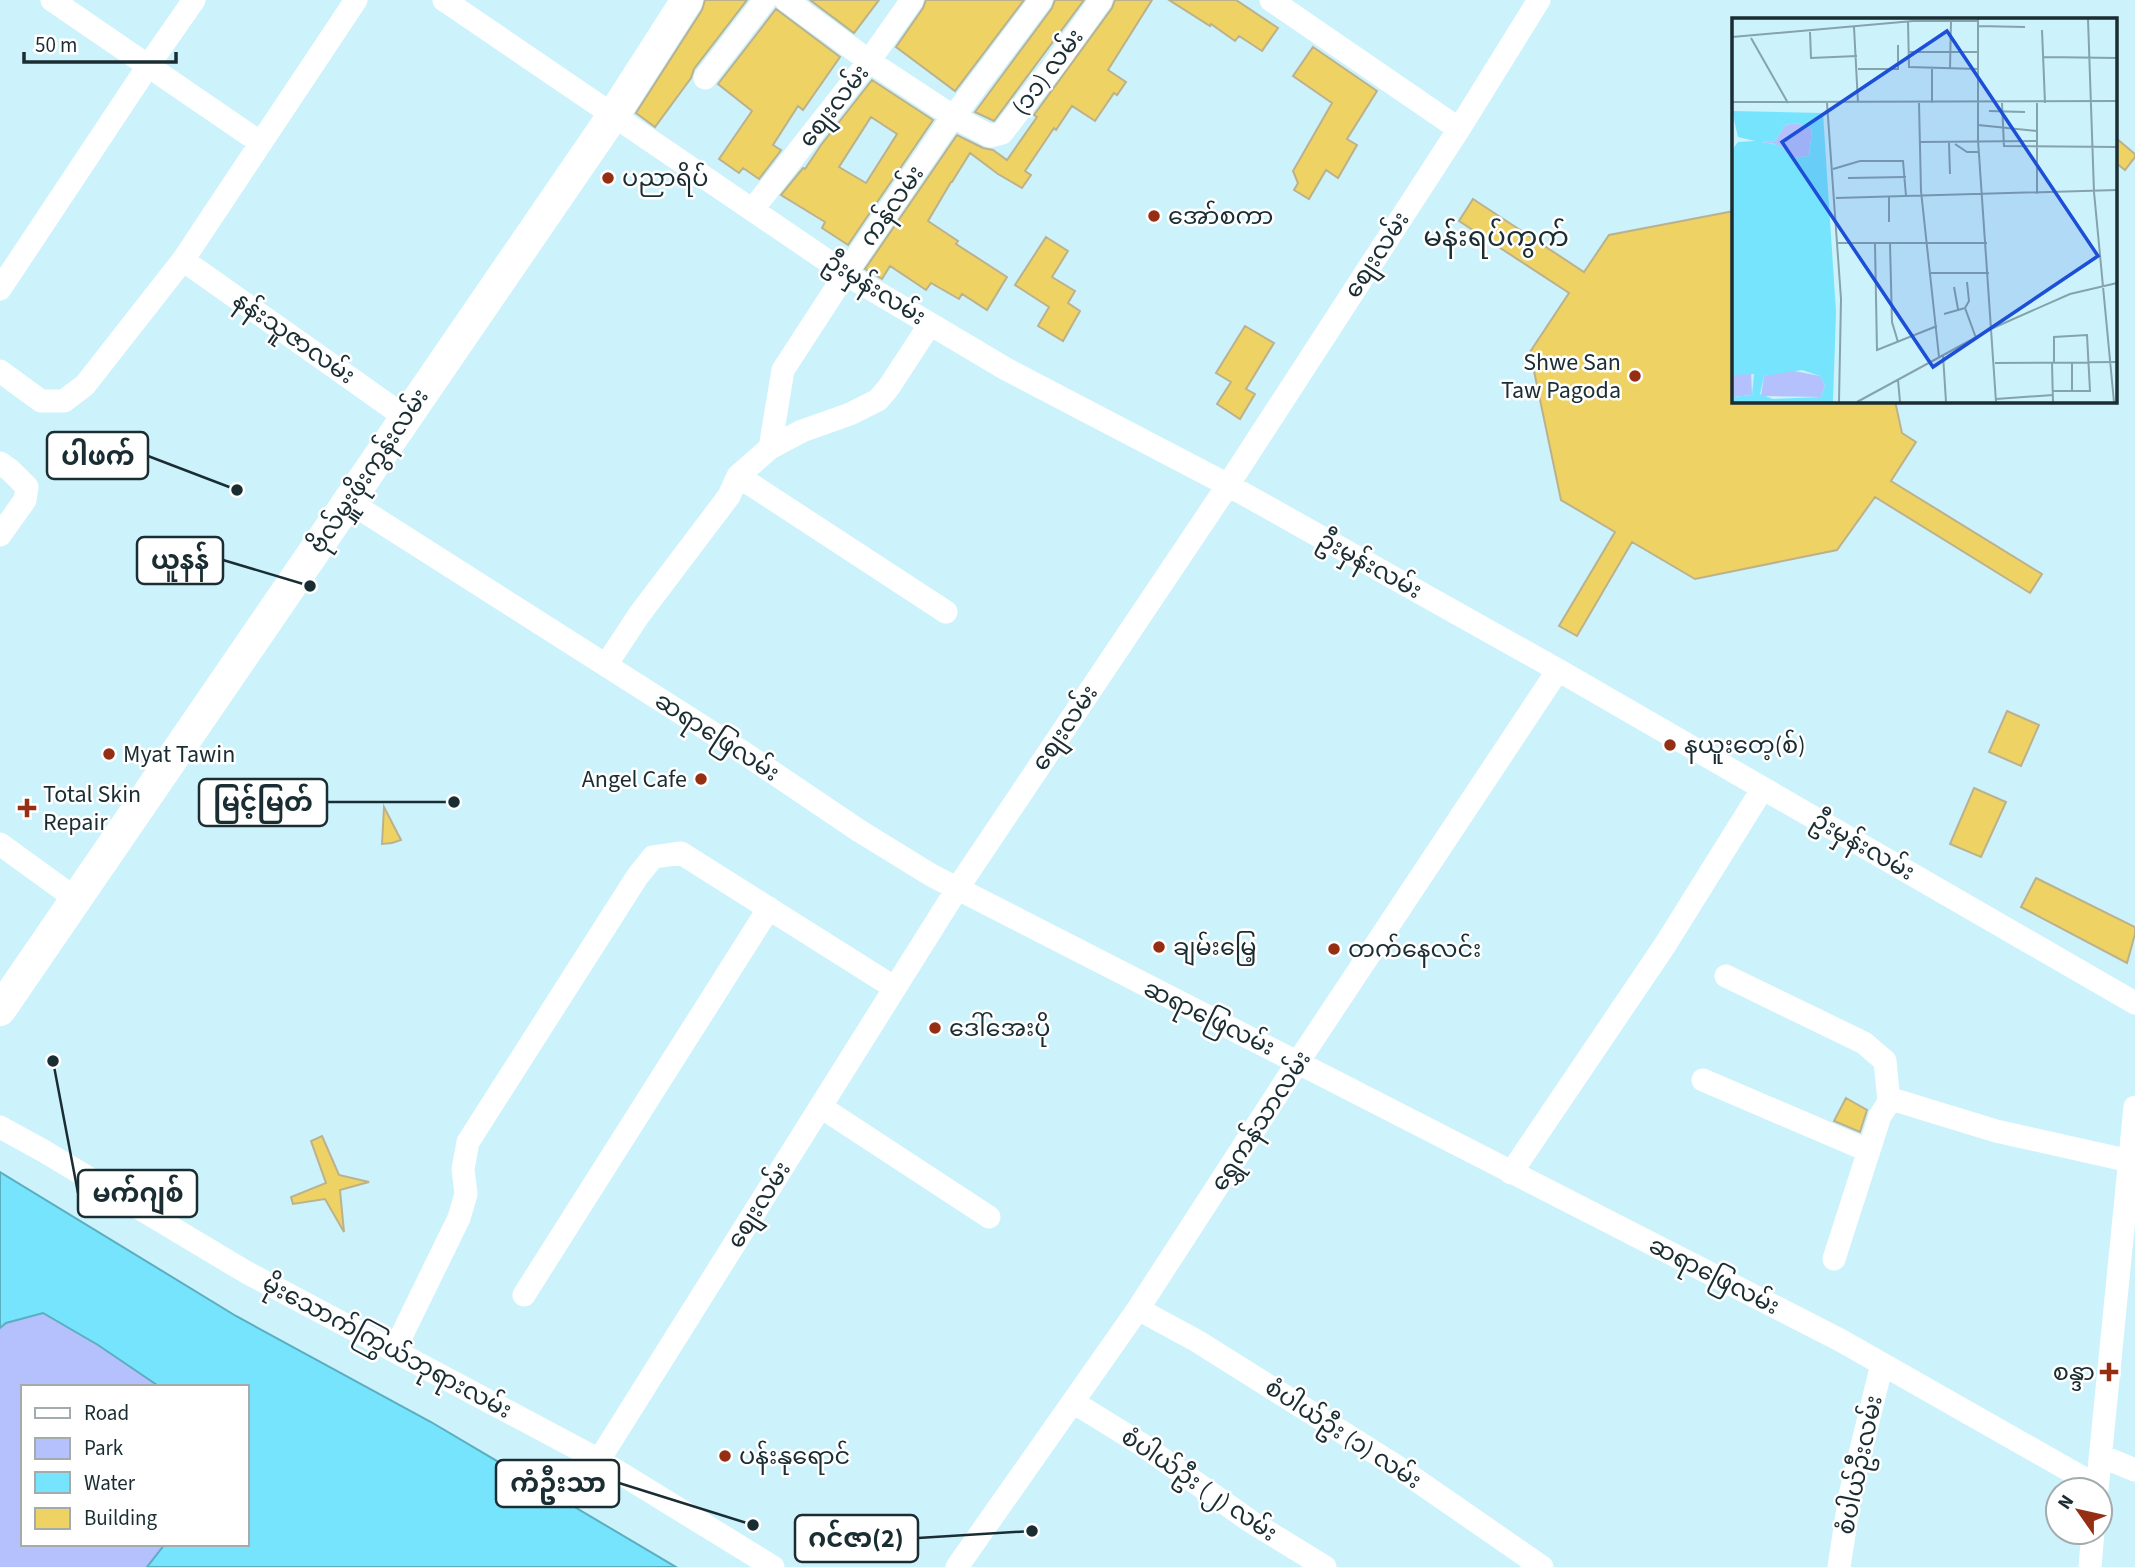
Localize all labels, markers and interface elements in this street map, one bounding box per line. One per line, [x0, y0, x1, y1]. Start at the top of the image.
inset map [1732, 18, 2118, 402]
scale bar [24, 21, 177, 65]
street label: (၁၁) လမ်း [1004, 21, 1092, 123]
text: 50 m [35, 30, 77, 60]
street label: စျေးလမ်း [790, 57, 878, 156]
street label: ကန်လမ်း [851, 158, 934, 254]
place label: ပညာရိပ် [622, 161, 709, 197]
marker: ပညာရိပ် [600, 170, 616, 186]
place label: အော်စကာ [1168, 199, 1273, 234]
street label: စျေးလမ်း [1336, 205, 1419, 306]
marker: အော်စကာ [1146, 208, 1162, 224]
district label: မန်းရပ်ကွက် [1423, 217, 1569, 259]
street label: ဦးမှန်းလမ်း [817, 244, 933, 335]
street label: နန်းသူဇာလမ်း [225, 283, 362, 394]
place label: Shwe San Taw Pagoda [1501, 345, 1621, 408]
marker: Shwe San Taw Pagoda [1627, 368, 1643, 384]
street label: ဗိုလ်မှူးဖိုးကွန်းလမ်း [301, 381, 438, 561]
callout: ပါဖက် [47, 432, 148, 479]
text: ပါဖက် [61, 437, 135, 475]
street label: ဦးမှန်းလမ်း [1311, 522, 1428, 609]
callout: ယူနန် [137, 537, 223, 584]
text: ယူနန် [151, 541, 209, 582]
street label: စျေးလမ်း [1023, 678, 1107, 779]
street label: ဆရာဖြေလမ်း [647, 683, 786, 791]
place label: နယူးတေ့(စ်) [1684, 728, 1806, 764]
place label: Myat Tawin [123, 737, 235, 772]
marker: နယူးတေ့(စ်) [1662, 737, 1678, 753]
marker: Myat Tawin [101, 746, 117, 762]
place label: Angel Cafe [582, 762, 687, 797]
marker: Angel Cafe [693, 771, 709, 787]
place label: Total Skin Repair [43, 777, 141, 840]
callout: မြင့်မြတ် [199, 779, 327, 826]
text: မြင့်မြတ် [213, 783, 313, 824]
marker: Total Skin Repair [17, 798, 37, 818]
street label: ဦးမှန်းလမ်း [1804, 802, 1921, 891]
place label: ချမ်းမြေ့ [1173, 930, 1256, 966]
place label: တက်နေလင်း [1348, 932, 1481, 968]
marker: ချမ်းမြေ့ [1151, 939, 1167, 955]
marker: တက်နေလင်း [1326, 941, 1342, 957]
street label: ဆရာဖြေလမ်း [1137, 971, 1281, 1066]
place label: ဒေါ်အေးပို [949, 1011, 1051, 1047]
marker: ဒေါ်အေးပို [927, 1020, 943, 1036]
street label: ‌ရွှေကန်သာလမ်း [1202, 1044, 1321, 1199]
street label: စျေးလမ်း [718, 1155, 800, 1256]
callout: မက်ဂျစ် [78, 1170, 197, 1217]
text: မက်ဂျစ် [92, 1174, 184, 1215]
street label: ဆရာဖြေလမ်း [1642, 1228, 1785, 1325]
street label: မိုးသောက်ကြွယ်ဘုရားလမ်း [256, 1266, 518, 1429]
place label: စန္ဒာ [2053, 1355, 2095, 1391]
marker: စန္ဒာ [2101, 1364, 2117, 1380]
street label: စံပါယ်ဦး (၁) လမ်း [1257, 1370, 1428, 1499]
legend [21, 1385, 248, 1546]
street label: စံပါယ်ဦးလမ်း [1828, 1392, 1893, 1538]
text: Road [84, 1398, 129, 1428]
street label: စံပါယ်ဦး (၂) လမ်း [1113, 1420, 1284, 1551]
text: Park [84, 1433, 124, 1463]
place label: ပန်းနုရောင် [739, 1439, 850, 1475]
marker: ပန်းနုရောင် [717, 1448, 733, 1464]
callout: ကံဦးသာ [496, 1460, 619, 1507]
text: ကံဦးသာ [510, 1465, 606, 1505]
text: Water [84, 1468, 136, 1498]
north arrow [2044, 1476, 2114, 1546]
text: N [2051, 1490, 2081, 1515]
text: Building [84, 1503, 158, 1533]
callout: ဂင်ဇာ(2) [795, 1515, 918, 1562]
text: ဂင်ဇာ(2) [808, 1519, 904, 1557]

